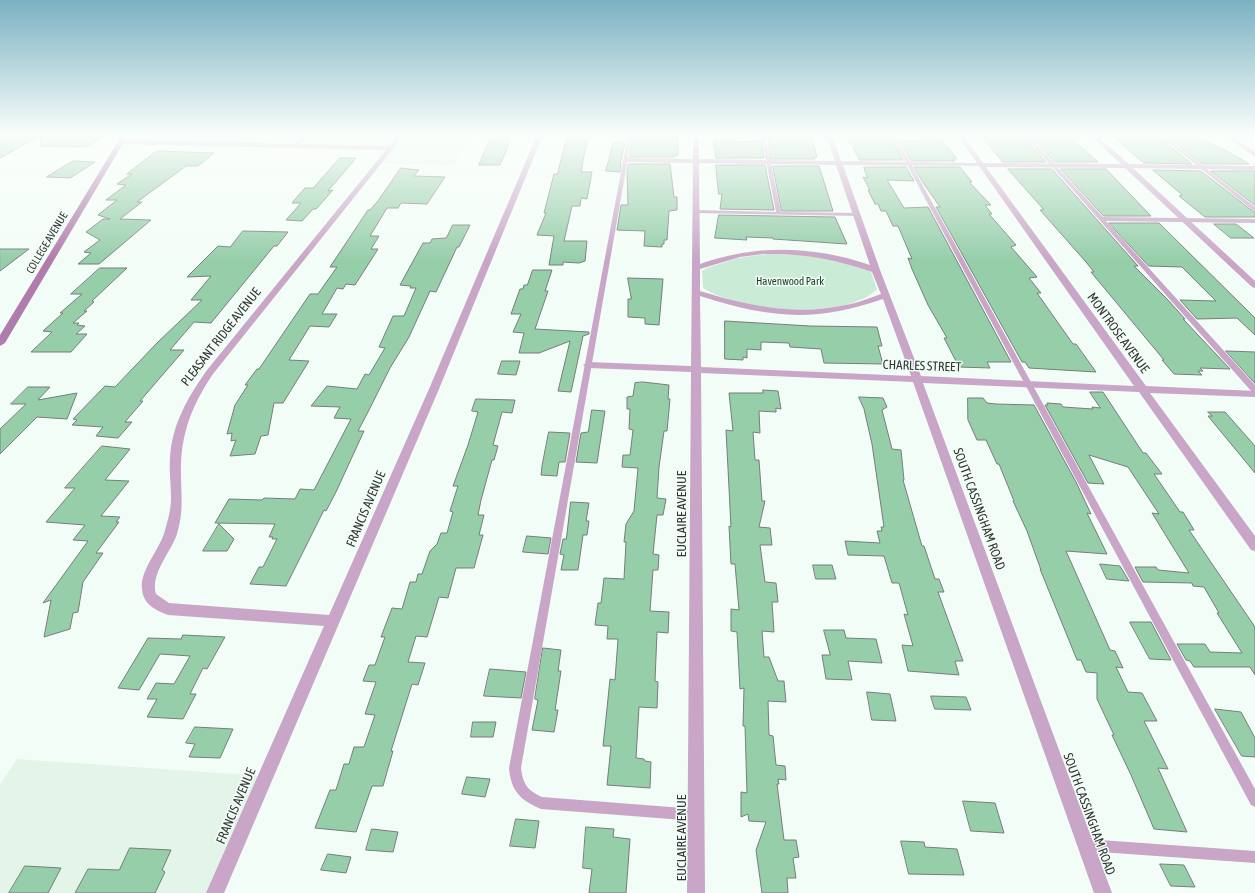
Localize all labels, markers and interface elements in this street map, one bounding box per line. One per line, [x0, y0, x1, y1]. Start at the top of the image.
street label: COLLEGE AVENUE [23, 210, 71, 276]
park label: Havenwood Park [756, 275, 824, 289]
street label: PLEASANT RIDGE AVENUE [178, 285, 264, 389]
street label: MONTROSE AVENUE [1084, 290, 1152, 376]
street label: CHARLES STREET [882, 357, 962, 375]
street label: SOUTH CASSINGHAM ROAD [950, 446, 1008, 572]
street label: FRANCIS AVENUE [343, 469, 389, 549]
street label: EUCLAIRE AVENUE [674, 471, 690, 557]
street label: SOUTH CASSINGHAM ROAD [1060, 751, 1118, 877]
street label: FRANCIS AVENUE [213, 766, 259, 846]
street label: EUCLAIRE AVENUE [674, 795, 690, 881]

